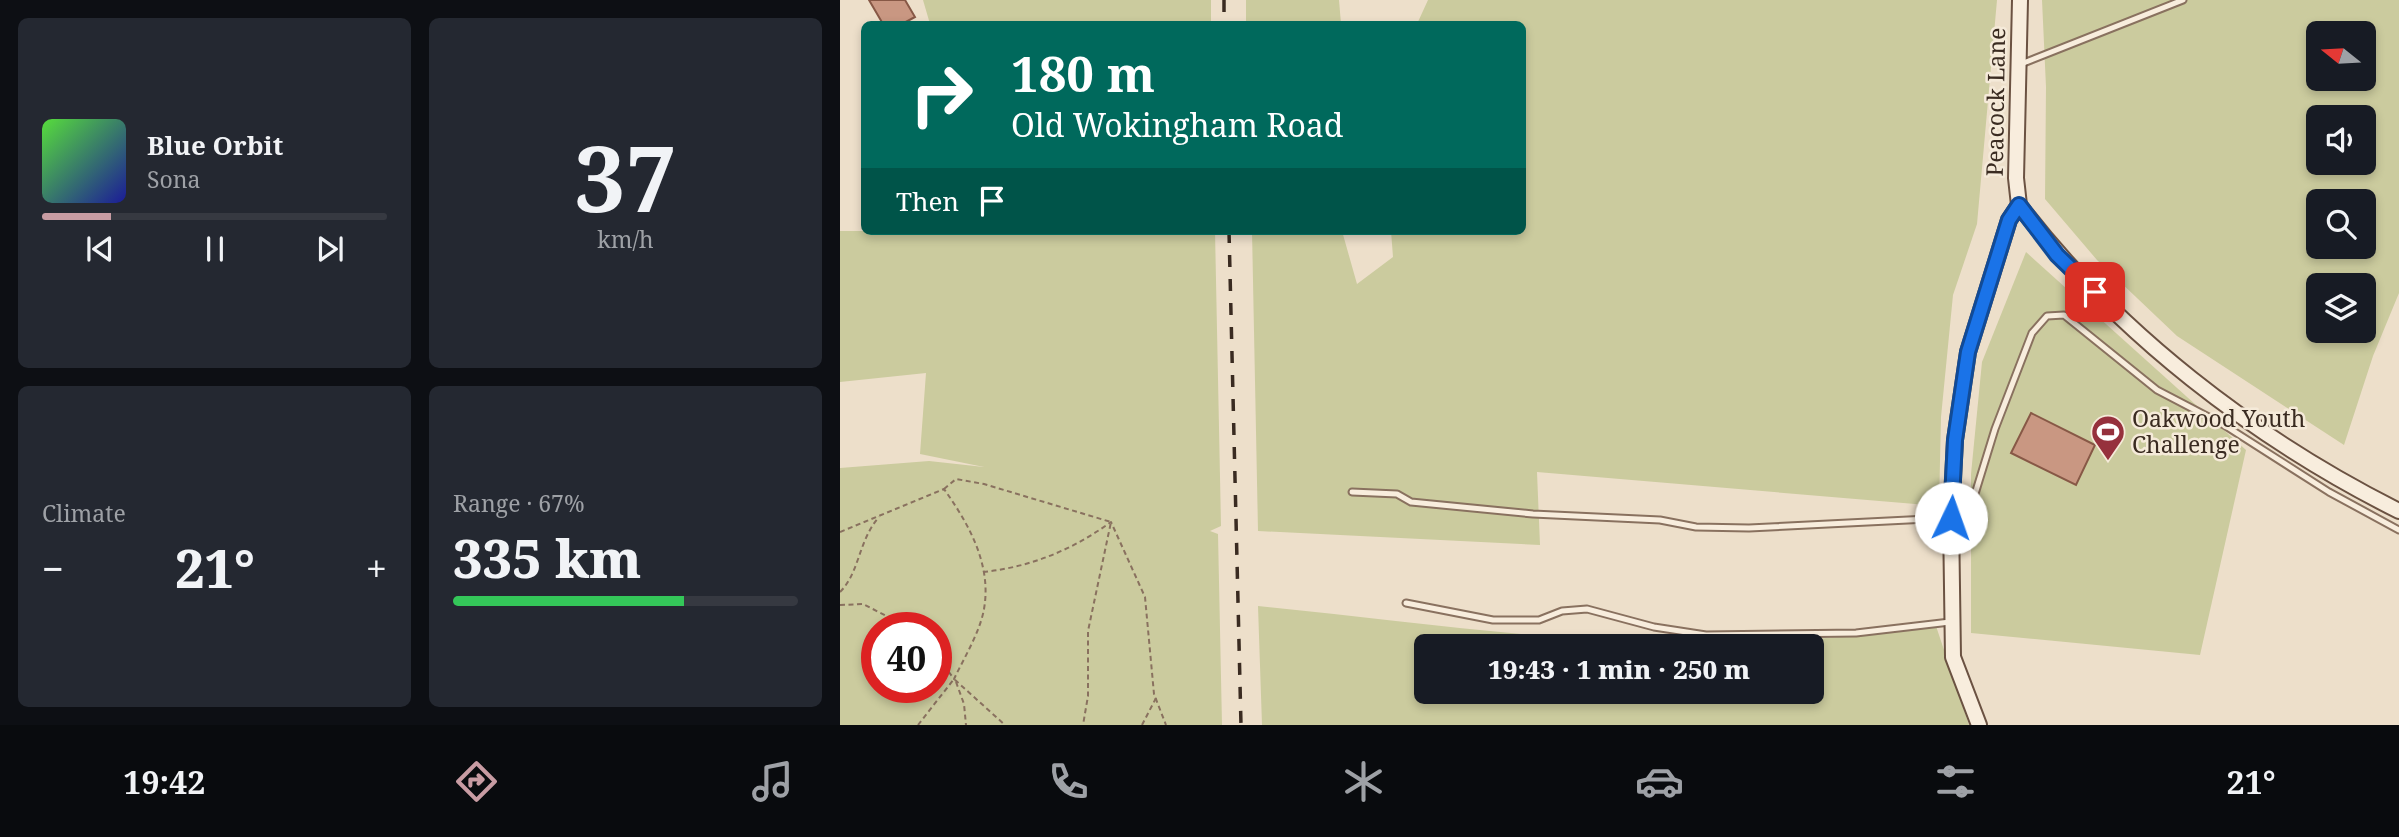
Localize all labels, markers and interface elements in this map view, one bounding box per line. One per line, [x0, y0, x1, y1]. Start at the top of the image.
north arrow [2306, 21, 2376, 91]
map controls [2306, 21, 2376, 343]
street label: Peacock Lane [1978, 27, 2012, 177]
text: 180 m [1011, 40, 1155, 106]
icon: right [896, 49, 987, 140]
text: Old Wokingham Road [1011, 103, 1344, 146]
button: sound [2306, 105, 2376, 175]
text: 37 [574, 115, 677, 239]
text: Blue Orbit [147, 127, 283, 163]
text: Sona [147, 163, 201, 195]
icon: arrive [973, 182, 1011, 220]
text: Then [896, 183, 959, 219]
button: search [2306, 189, 2376, 259]
text: km/h [597, 223, 654, 255]
icon: previous [81, 230, 119, 268]
icon: pause [196, 230, 234, 268]
icon: next [311, 230, 349, 268]
pin [2065, 262, 2125, 322]
icon: arrive [2076, 273, 2114, 311]
button: layers [2306, 273, 2376, 343]
place label: Oakwood Youth Challenge [2132, 402, 2305, 460]
sports icon: Oakwood Youth Challenge [2089, 413, 2127, 462]
position arrow [1914, 481, 1988, 555]
text: Range · 67% [453, 487, 585, 519]
text: Climate [42, 497, 126, 529]
text: 335 km [453, 522, 641, 593]
text: 21° [175, 532, 255, 603]
text: − [42, 542, 64, 594]
text: + [366, 542, 387, 594]
speed limit sign: 40 [861, 612, 952, 703]
text: 19:43 · 1 min · 250 m [1488, 651, 1750, 687]
icon: directions [452, 757, 501, 806]
icon: music [748, 757, 797, 806]
icon: phone [1044, 757, 1093, 806]
icon: climate [1339, 757, 1388, 806]
icon: car [1635, 757, 1684, 806]
icon: filters [1931, 757, 1980, 806]
text: 19:42 [123, 760, 205, 803]
text: 21° [2227, 760, 2276, 803]

